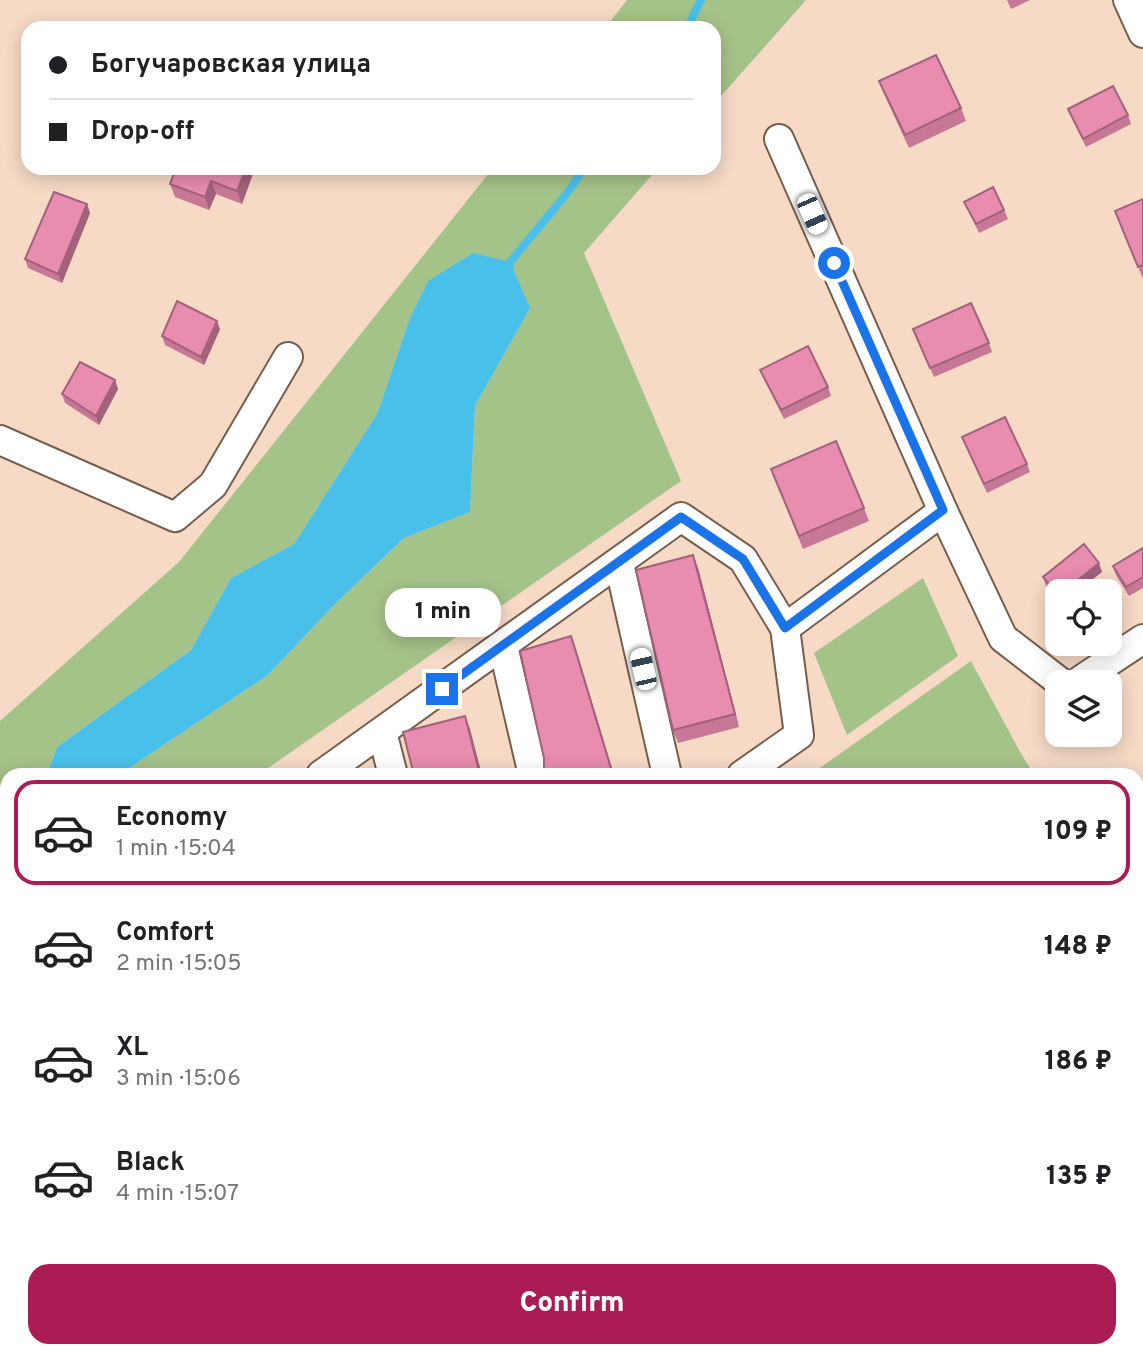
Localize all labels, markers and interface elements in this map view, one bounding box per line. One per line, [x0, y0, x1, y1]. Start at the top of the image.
text: Богучаровская улица [91, 49, 371, 82]
text: Drop-off [91, 116, 194, 149]
car [794, 191, 831, 237]
route start [818, 247, 850, 279]
map controls [1045, 579, 1122, 747]
button: locate [1045, 579, 1122, 656]
callout: 1 min [384, 588, 500, 636]
text: 1 min [415, 598, 471, 627]
car [629, 646, 658, 692]
button: layers [1045, 670, 1122, 747]
route end [426, 673, 458, 705]
icon: car [32, 801, 95, 864]
text: Economy [116, 802, 227, 835]
text: 109 ₽ [1044, 816, 1112, 849]
text: 1 min · 15:04 [116, 835, 236, 864]
icon: car [32, 916, 95, 979]
text: Comfort [116, 917, 214, 950]
text: 148 ₽ [1044, 931, 1112, 964]
text: 2 min · 15:05 [116, 950, 242, 979]
icon: car [32, 1031, 95, 1094]
text: XL [116, 1032, 148, 1065]
text: 186 ₽ [1045, 1046, 1112, 1079]
text: 3 min · 15:06 [116, 1065, 241, 1094]
icon: car [32, 1146, 95, 1209]
text: Black [116, 1147, 185, 1180]
text: 135 ₽ [1046, 1161, 1112, 1194]
text: 4 min · 15:07 [116, 1180, 239, 1209]
button: Confirm [28, 1264, 1116, 1344]

